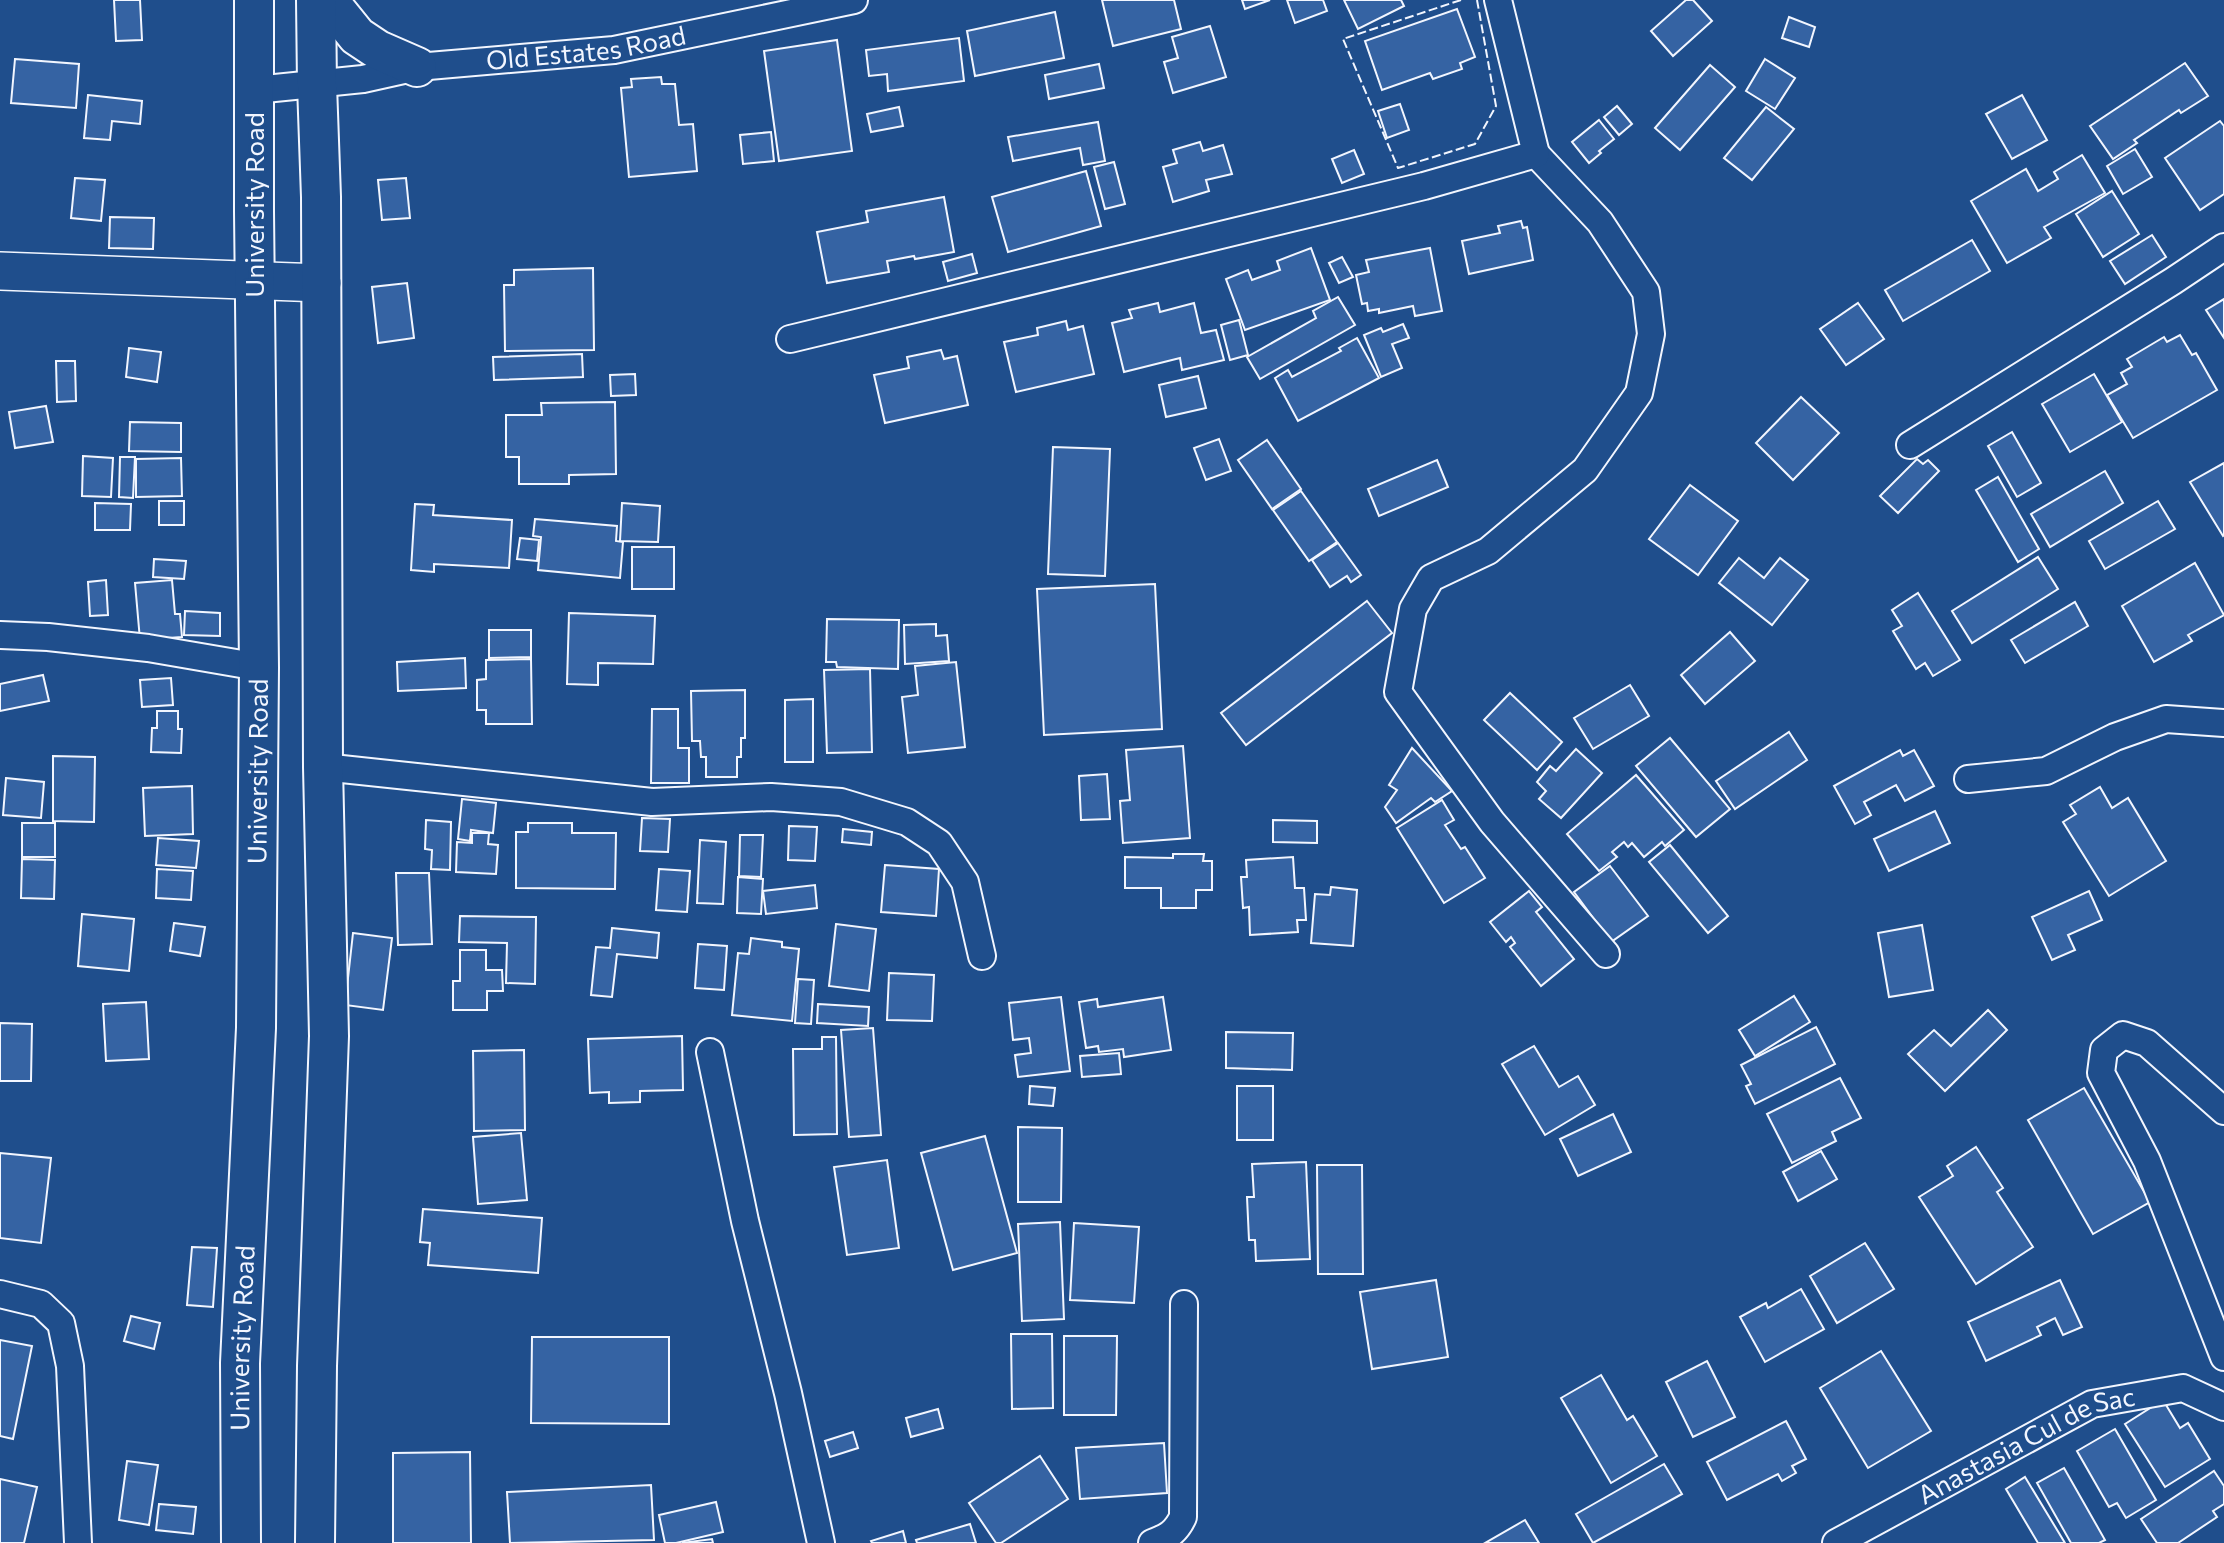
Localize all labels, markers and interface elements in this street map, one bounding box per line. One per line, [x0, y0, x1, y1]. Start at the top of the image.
street label: Old Estates Road [485, 18, 688, 75]
street label: University Road [238, 112, 269, 298]
street label: University Road [240, 678, 273, 864]
street label: University Road [223, 1245, 260, 1431]
street label: Anastasia Cul de Sac [1912, 1380, 2137, 1510]

